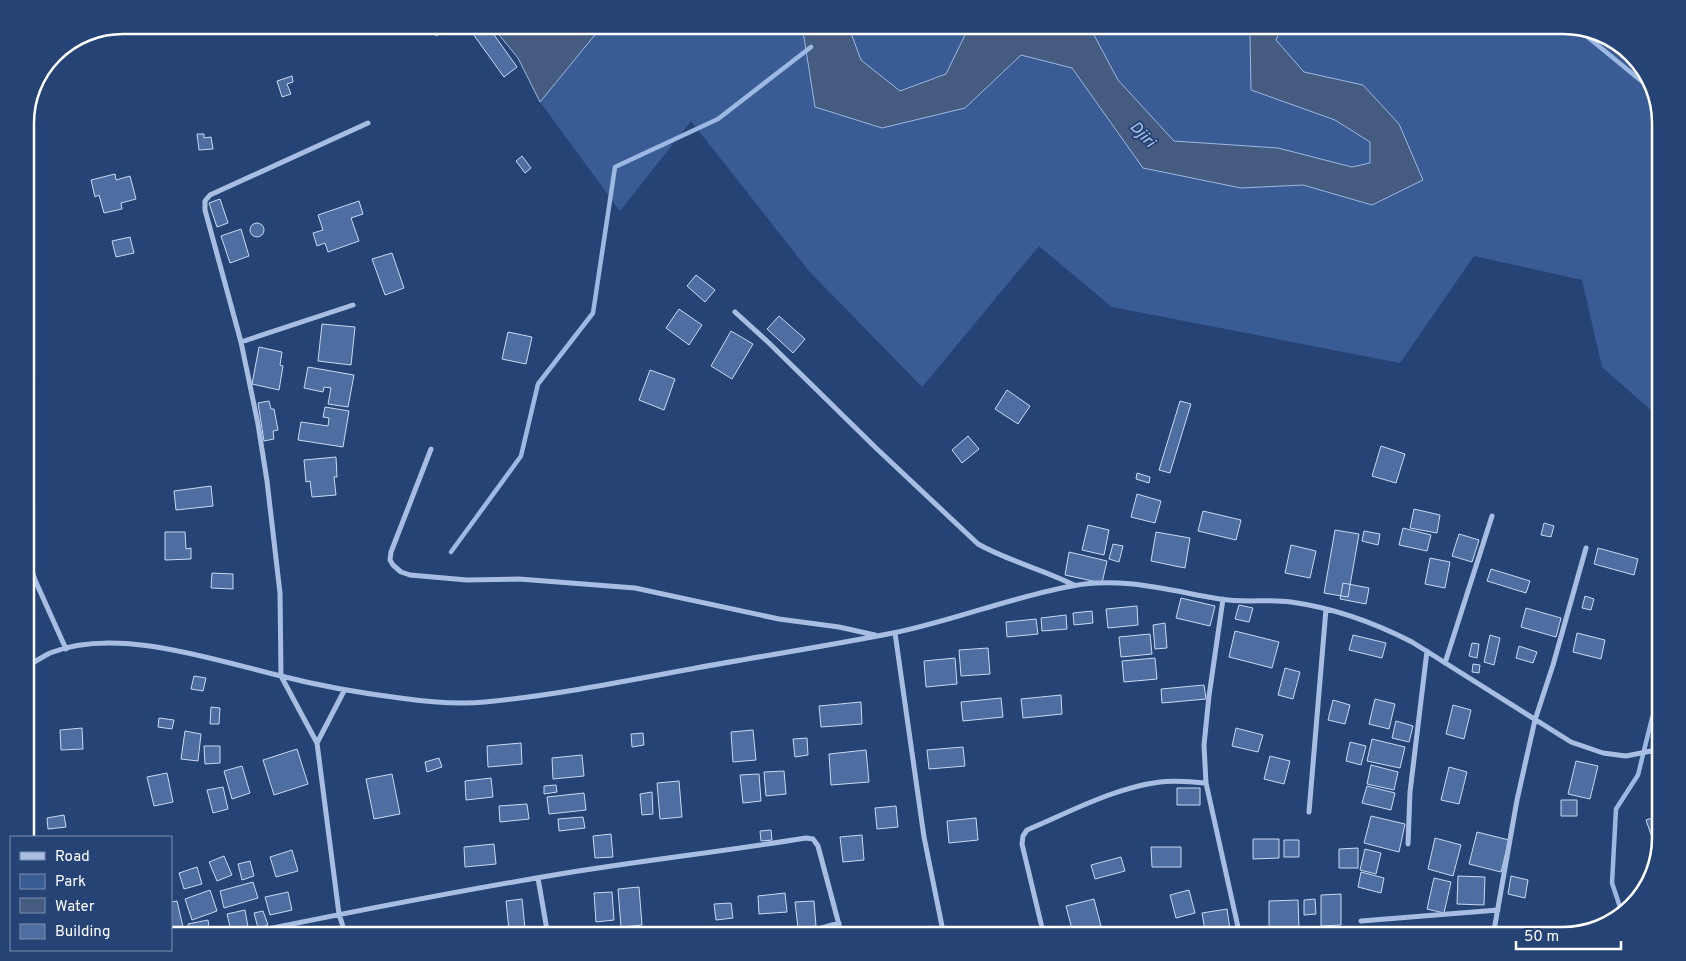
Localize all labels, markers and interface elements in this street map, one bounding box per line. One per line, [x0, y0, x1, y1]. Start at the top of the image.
water label: Djiri [1125, 118, 1160, 153]
legend [10, 836, 172, 951]
text: Road [55, 848, 90, 867]
text: Park [55, 873, 86, 892]
text: Water [55, 898, 95, 917]
scale bar [1516, 918, 1621, 950]
text: Building [55, 923, 110, 942]
text: 50 m [1524, 928, 1559, 947]

